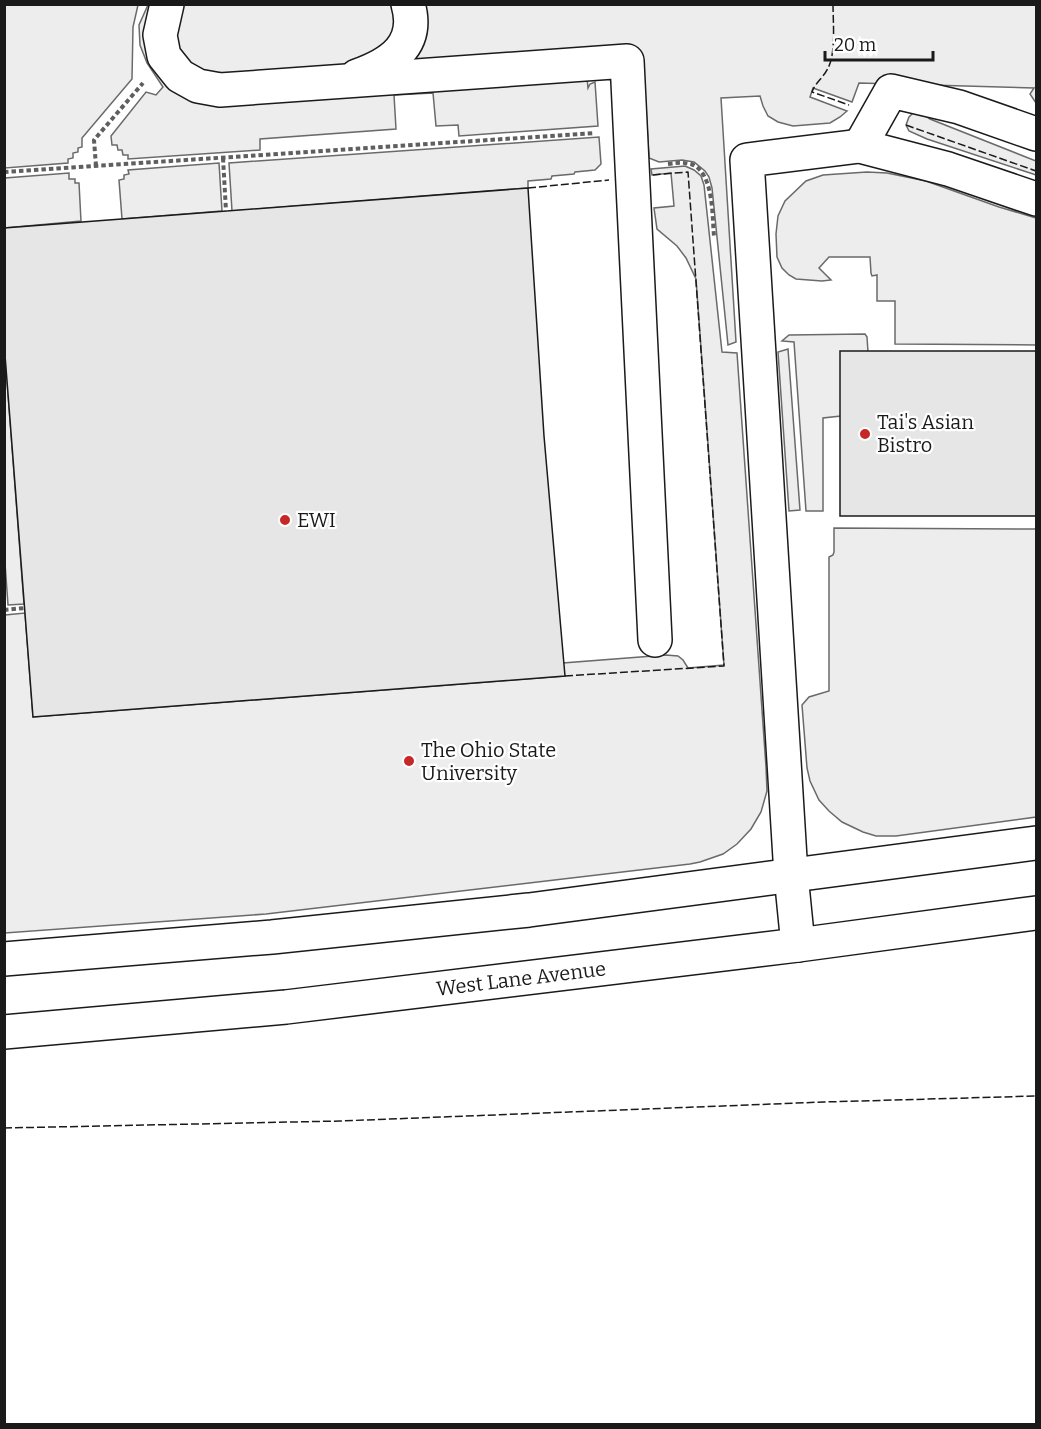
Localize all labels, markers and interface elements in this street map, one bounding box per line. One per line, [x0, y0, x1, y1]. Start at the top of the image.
scale bar [825, 24, 933, 62]
text: 20 m [834, 34, 876, 56]
place label: Tai's Asian Bistro [877, 410, 974, 457]
marker: Tai's Asian Bistro [858, 427, 872, 441]
place label: EWI [297, 508, 336, 532]
marker: EWI [278, 513, 292, 527]
place label: The Ohio State University [421, 738, 556, 785]
marker: The Ohio State University [402, 754, 416, 768]
street label: West Lane Avenue [435, 956, 607, 1001]

